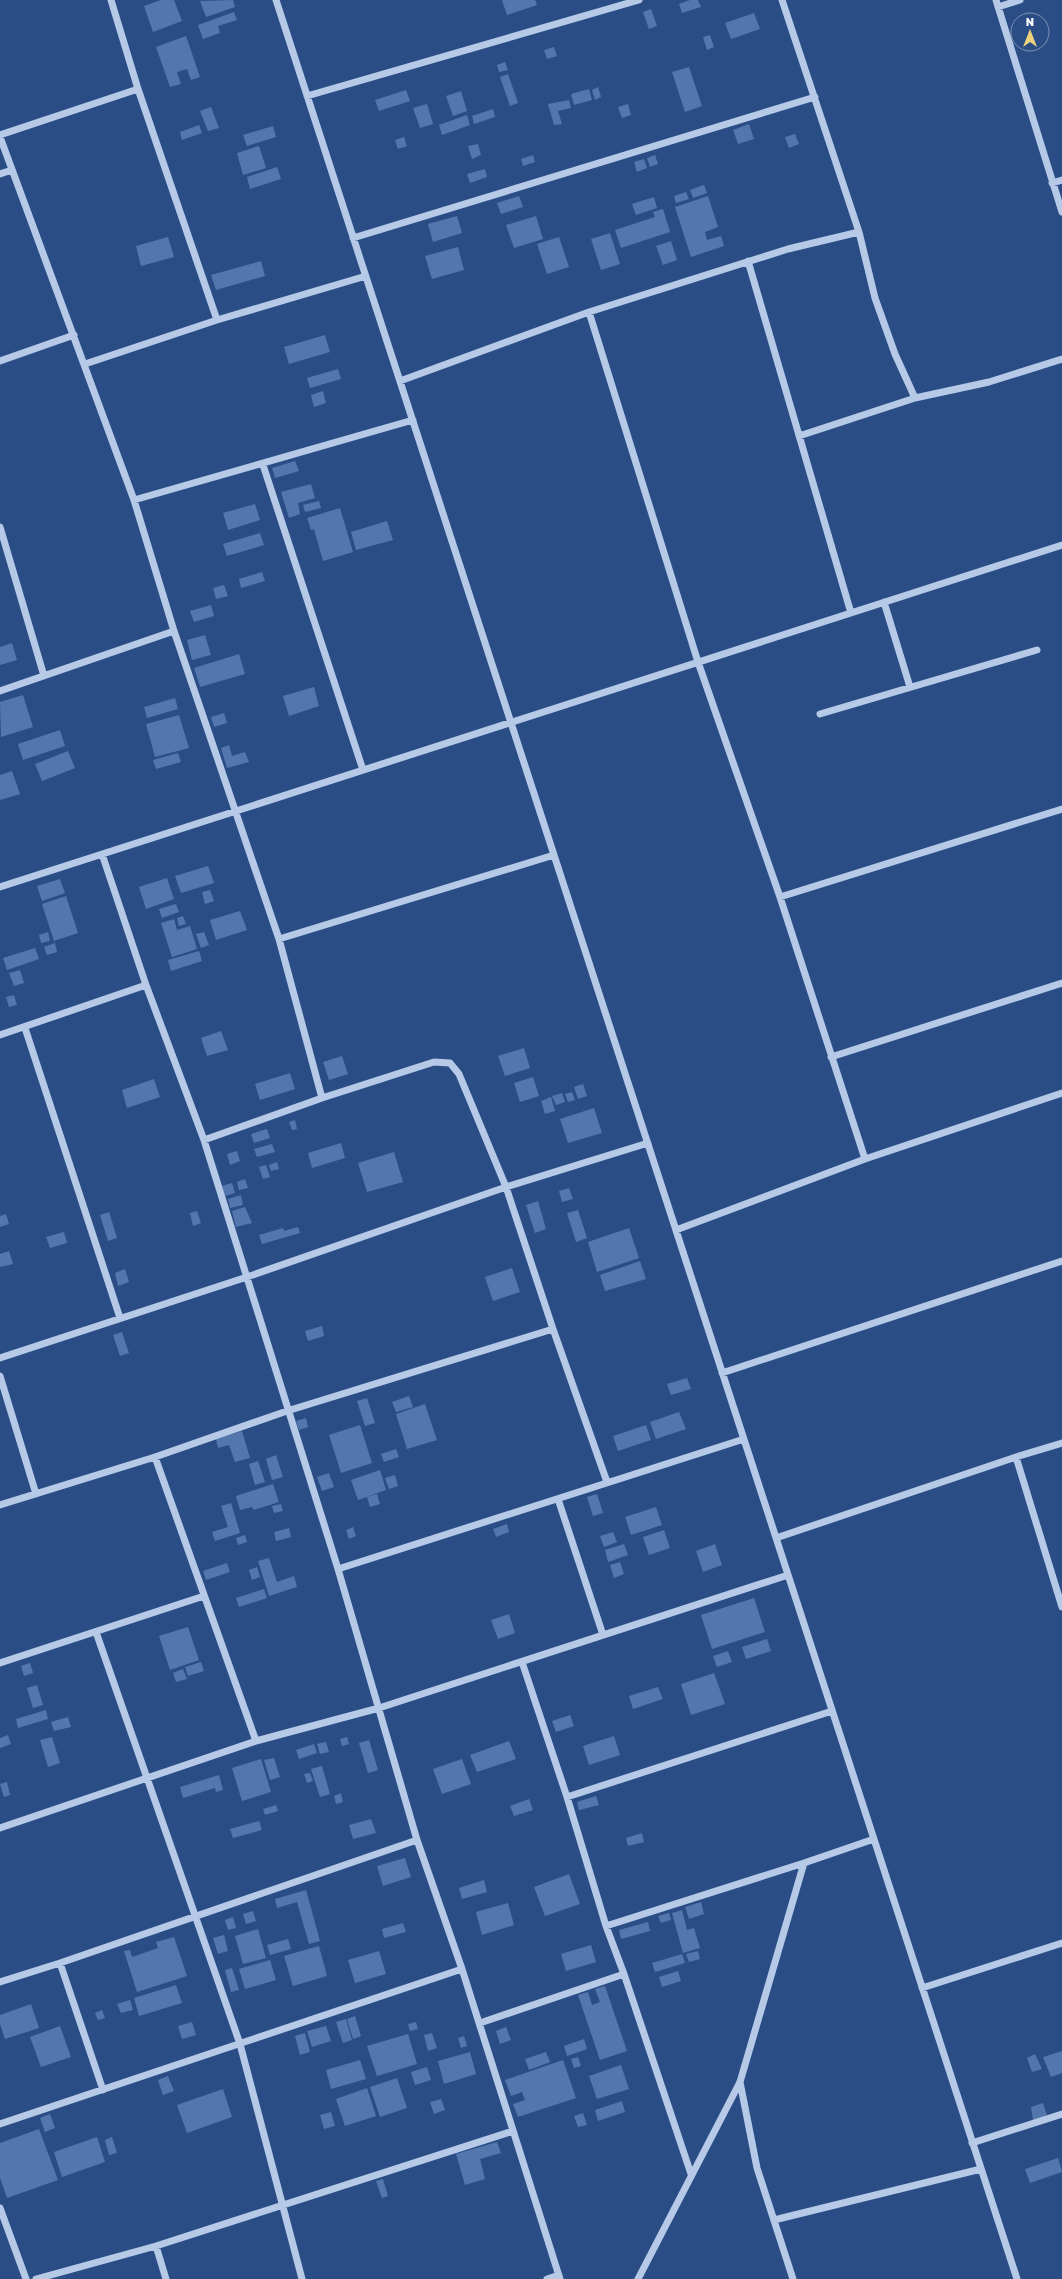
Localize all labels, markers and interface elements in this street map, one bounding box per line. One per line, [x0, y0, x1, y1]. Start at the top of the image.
north arrow [1010, 12, 1050, 52]
text: N [1026, 15, 1034, 28]

